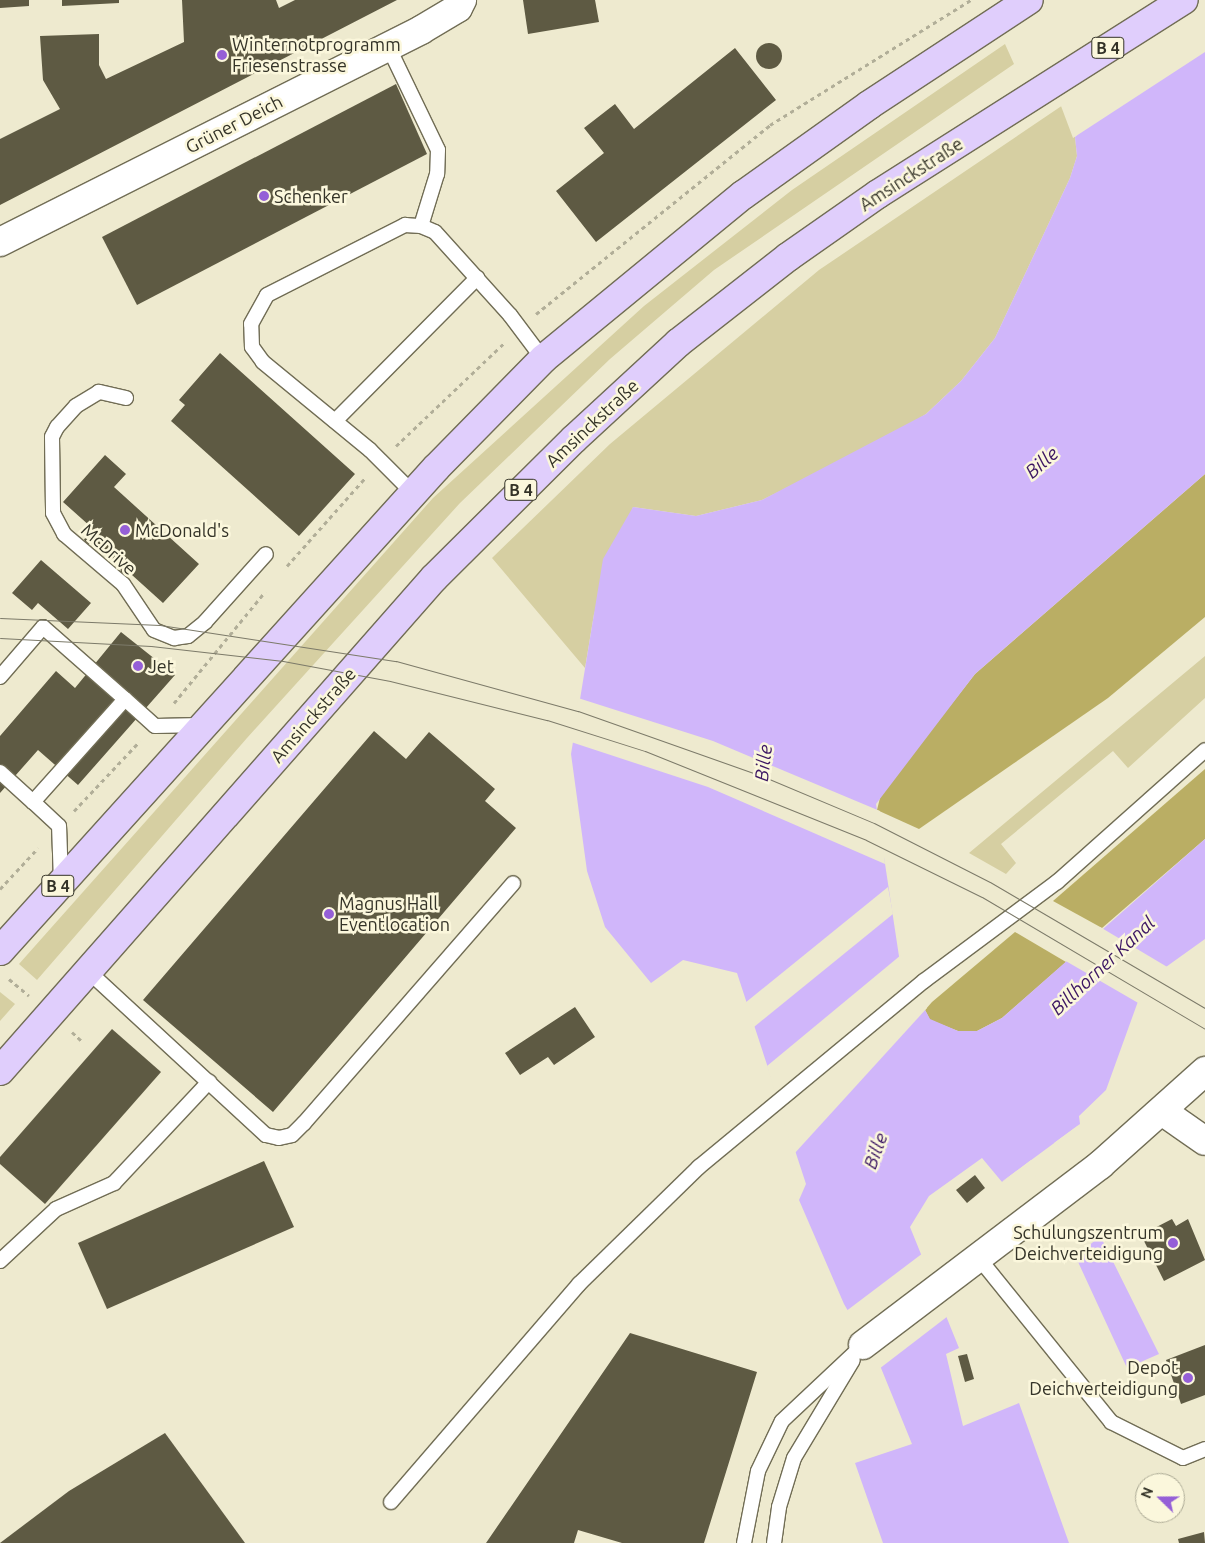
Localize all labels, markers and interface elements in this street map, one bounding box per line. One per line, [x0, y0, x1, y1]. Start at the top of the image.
place label: Winternotprogramm Friesenstrasse [232, 34, 401, 76]
road number: B 4 [1090, 34, 1126, 62]
marker: Winternotprogramm Friesenstrasse [216, 49, 228, 61]
street label: Grüner Deich [182, 90, 286, 158]
street label: Amsinckstraße [855, 133, 967, 215]
place label: Schenker [274, 185, 348, 207]
marker: Schenker [258, 190, 270, 202]
street label: Amsinckstraße [541, 375, 643, 471]
water label: Bille [1021, 442, 1063, 484]
road number: B 4 [504, 476, 538, 504]
street label: McDrive [77, 519, 141, 579]
place label: McDonald's [135, 519, 229, 541]
marker: McDonald's [119, 524, 131, 536]
place label: Jet [148, 655, 174, 677]
marker: Jet [132, 660, 144, 672]
street label: Amsinckstraße [266, 663, 360, 767]
water label: Bille [750, 743, 778, 783]
road number: B 4 [40, 872, 76, 899]
place label: Magnus Hall Eventlocation [339, 893, 450, 936]
marker: Magnus Hall Eventlocation [323, 908, 335, 920]
water label: Billhorner Kanal [1046, 912, 1160, 1020]
water label: Bille [859, 1130, 893, 1172]
place label: Schulungszentrum Deichverteidigung [1013, 1222, 1163, 1264]
marker: Schulungszentrum Deichverteidigung [1167, 1237, 1179, 1249]
place label: Depot Deichverteidigung [1029, 1357, 1178, 1400]
marker: Depot Deichverteidigung [1182, 1372, 1194, 1384]
north arrow [1135, 1473, 1185, 1523]
text: N [1138, 1485, 1156, 1501]

